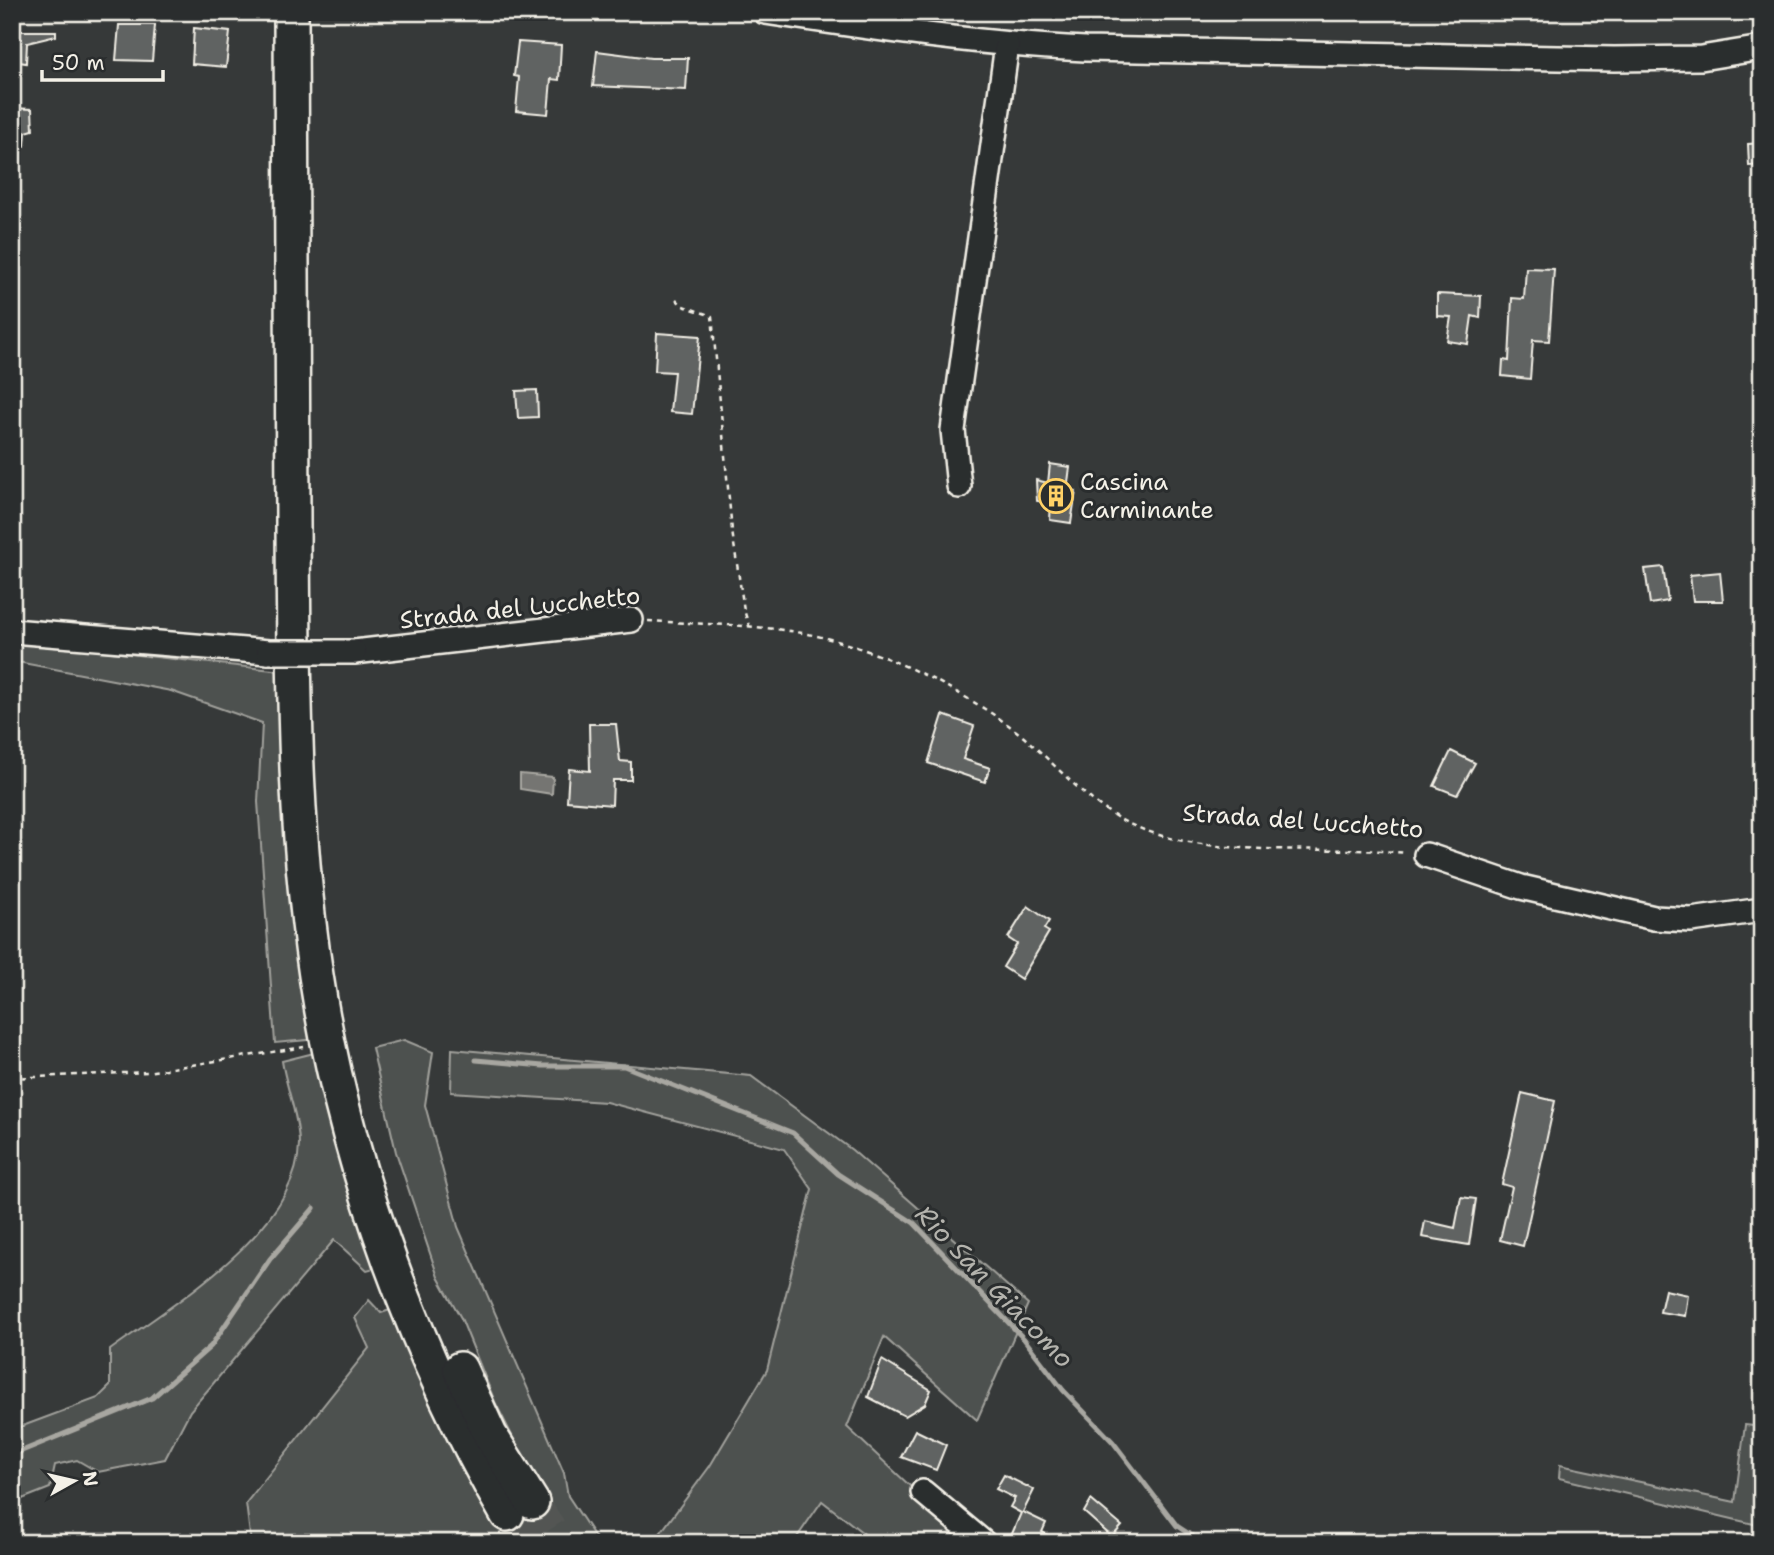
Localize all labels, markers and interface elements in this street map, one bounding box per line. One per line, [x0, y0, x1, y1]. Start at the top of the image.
scale bar [42, 38, 163, 82]
text: 50 m [52, 49, 105, 77]
place label: Cascina Carminante [1080, 466, 1214, 526]
building icon: Cascina Carminante [1037, 477, 1075, 515]
street label: Strada del Lucchetto [398, 579, 642, 637]
street label: Strada del Lucchetto [1181, 797, 1425, 845]
water label: Rio San Giacomo [908, 1197, 1082, 1375]
north arrow [38, 1446, 108, 1516]
text: N [77, 1470, 104, 1488]

